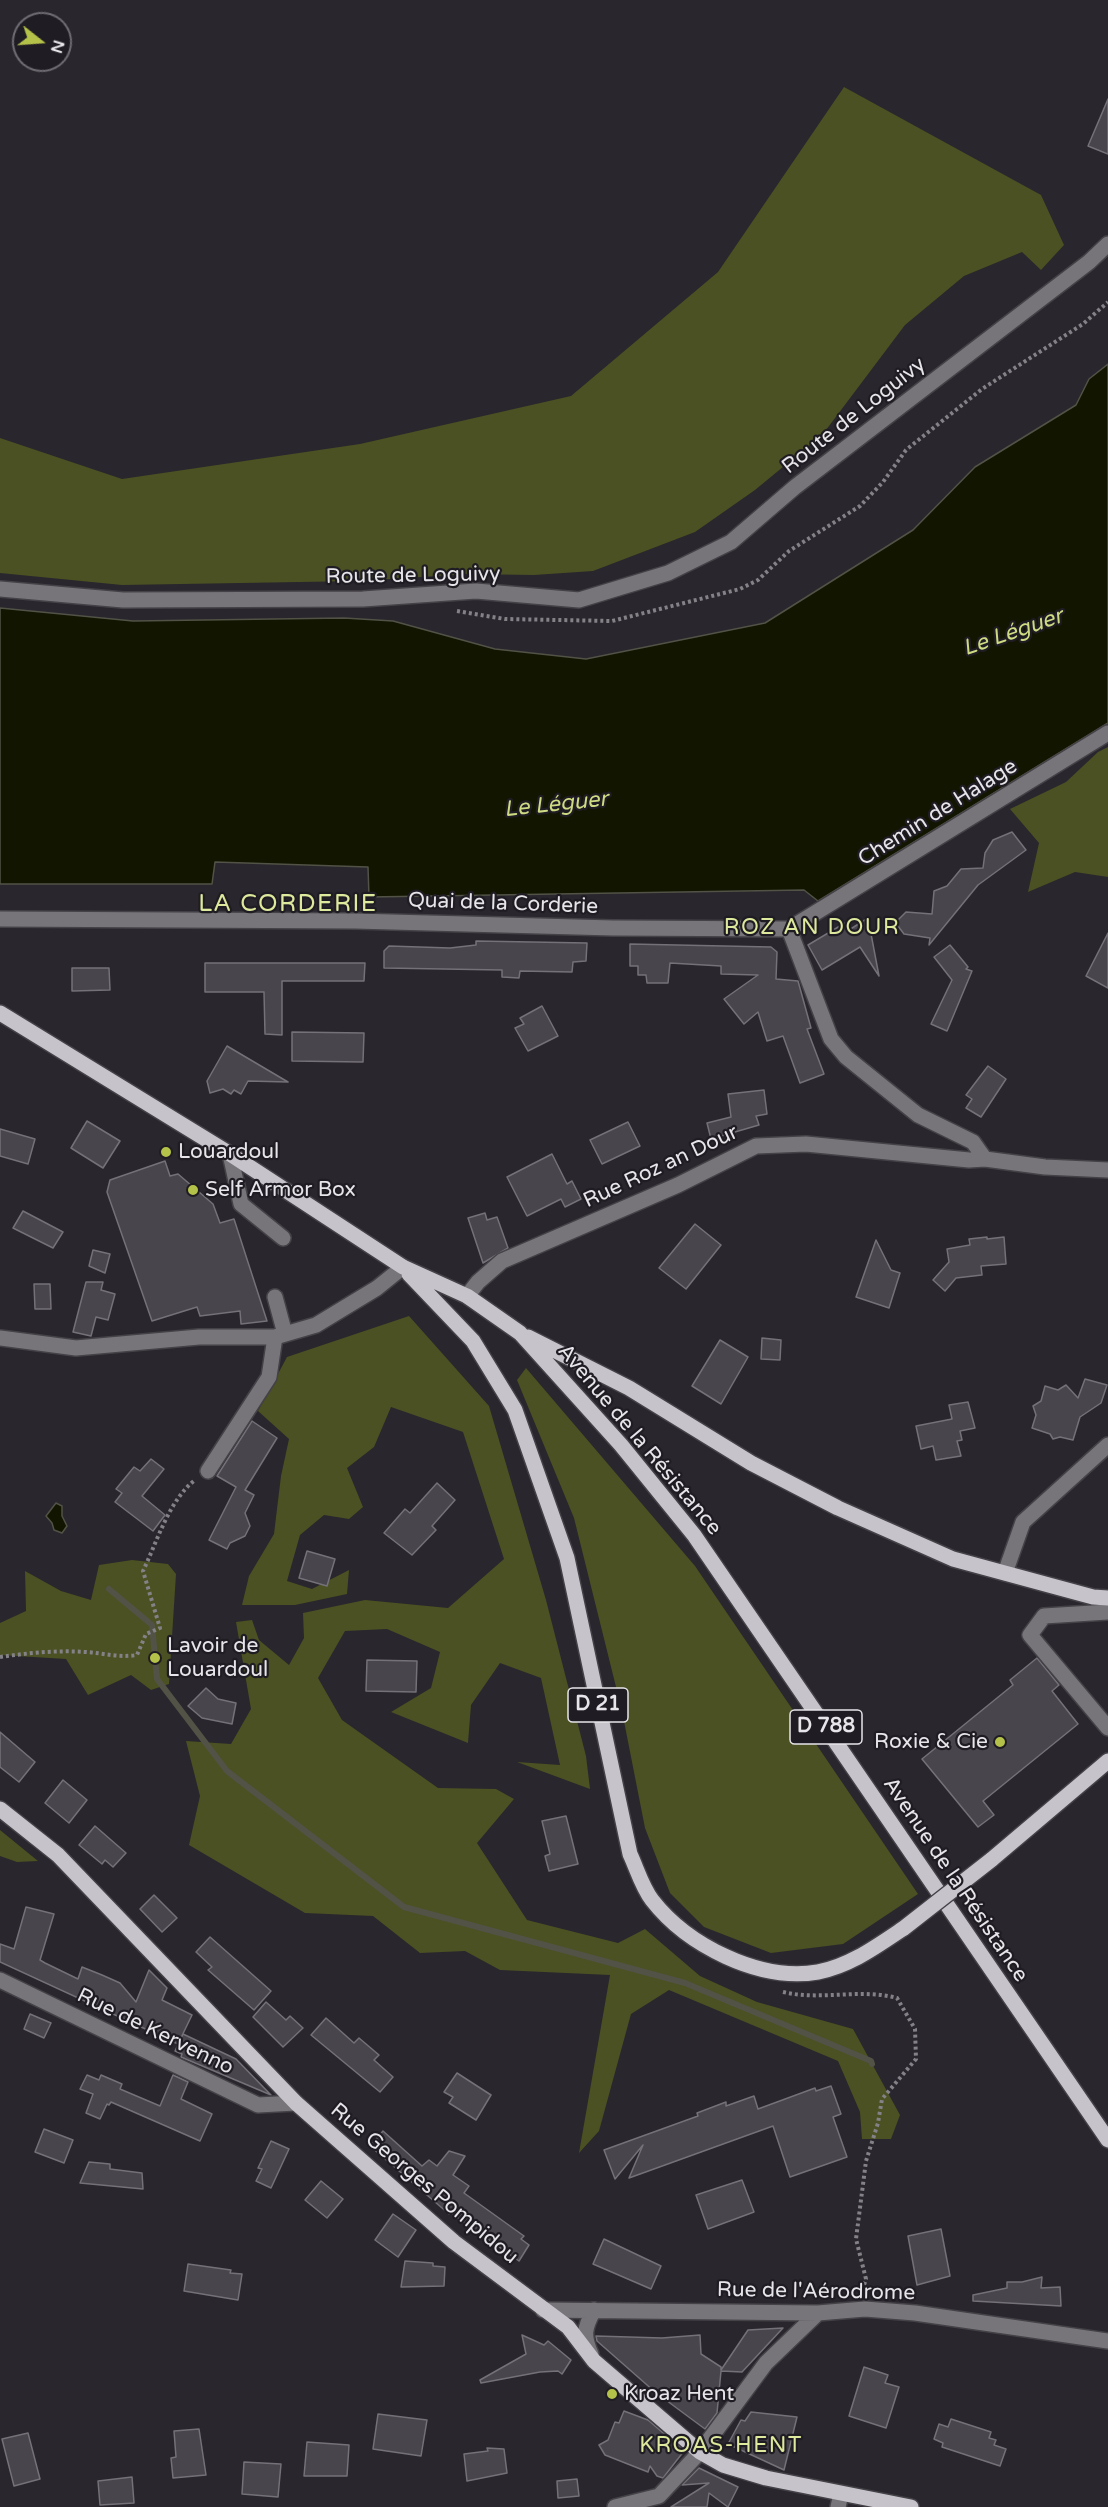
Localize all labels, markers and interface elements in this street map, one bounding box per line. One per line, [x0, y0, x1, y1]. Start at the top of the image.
north arrow [12, 12, 72, 72]
text: N [46, 38, 69, 56]
street label: Route de Loguivy [777, 352, 931, 480]
street label: Route de Loguivy [325, 562, 501, 590]
water label: Le Léguer [959, 604, 1067, 662]
street label: Chemin de Halage [854, 754, 1022, 872]
water label: Le Léguer [503, 786, 609, 824]
street label: Quai de la Corderie [407, 888, 599, 920]
district label: LA CORDERIE [198, 891, 378, 919]
district label: ROZ AN DOUR [724, 915, 900, 941]
street label: Rue Roz an Dour [580, 1120, 742, 1214]
place label: Louardoul [178, 1139, 279, 1165]
marker: Louardoul [159, 1145, 173, 1159]
place label: Self Armor Box [205, 1177, 356, 1203]
marker: Self Armor Box [186, 1183, 200, 1197]
street label: Avenue de la Résistance [552, 1339, 726, 1541]
place label: Lavoir de Louardoul [167, 1633, 268, 1683]
marker: Lavoir de Louardoul [148, 1651, 162, 1665]
road number: D 21 [568, 1688, 628, 1722]
road number: D 788 [790, 1710, 862, 1744]
place label: Roxie & Cie [874, 1729, 988, 1755]
marker: Roxie & Cie [993, 1735, 1007, 1749]
street label: Avenue de la Résistance [877, 1773, 1033, 1987]
street label: Rue de Kervenno [73, 1983, 237, 2081]
street label: Rue Georges Pompidou [325, 2098, 523, 2270]
street label: Rue de l'Aérodrome [717, 2278, 915, 2306]
place label: Kroaz Hent [624, 2381, 734, 2407]
marker: Kroaz Hent [605, 2387, 619, 2401]
district label: KROAS-HENT [639, 2433, 803, 2459]

